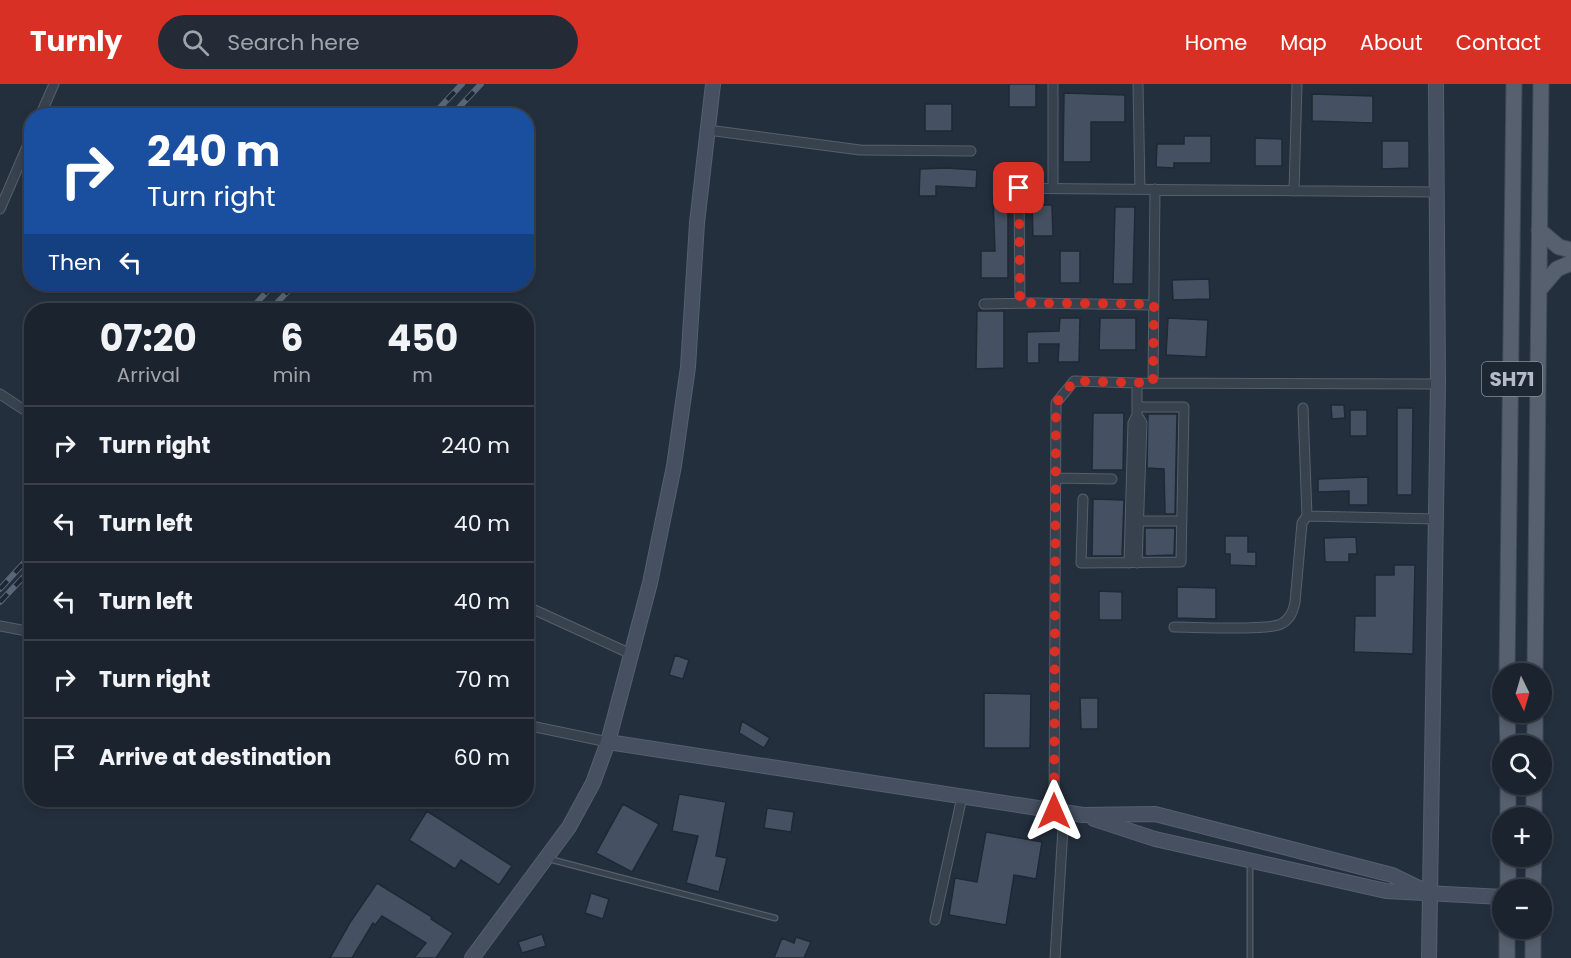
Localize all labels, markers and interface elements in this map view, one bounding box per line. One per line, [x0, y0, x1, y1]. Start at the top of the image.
search box [158, 15, 578, 69]
text: Turnly [30, 22, 122, 61]
icon: search [179, 26, 212, 59]
text: Search here [227, 27, 360, 58]
text: Home [1185, 28, 1247, 57]
text: Map [1280, 28, 1327, 57]
text: About [1360, 28, 1423, 57]
text: Contact [1456, 28, 1541, 57]
text: 240 m [147, 122, 280, 181]
icon: right [48, 132, 126, 210]
pin [993, 162, 1044, 213]
icon: arrive [1002, 171, 1035, 204]
text: Turn right [147, 178, 276, 215]
icon: left [114, 246, 147, 279]
text: Then [48, 247, 102, 278]
text: 07:20 [100, 313, 197, 364]
text: 6 [280, 313, 303, 364]
text: 450 [387, 313, 458, 364]
text: Arrival [117, 361, 180, 389]
text: min [273, 361, 311, 389]
text: m [412, 361, 433, 389]
road number: SH71 [1482, 362, 1542, 396]
icon: right [48, 429, 81, 462]
text: Turn right [99, 430, 210, 461]
text: 240 m [441, 430, 510, 461]
icon: left [48, 507, 81, 540]
text: Turn left [99, 508, 193, 539]
text: 40 m [454, 508, 510, 539]
icon: left [48, 585, 81, 618]
text: Turn left [99, 586, 193, 617]
text: 40 m [454, 586, 510, 617]
icon: right [48, 663, 81, 696]
north arrow [1492, 663, 1552, 723]
map controls [1492, 663, 1552, 939]
text: Turn right [99, 664, 210, 695]
text: 70 m [456, 664, 510, 695]
button: search [1492, 735, 1552, 795]
icon: arrive [48, 741, 81, 774]
text: Arrive at destination [99, 742, 331, 773]
text: 60 m [454, 742, 510, 773]
position arrow [1022, 779, 1086, 843]
button: + [1492, 807, 1552, 867]
button: − [1492, 879, 1552, 939]

